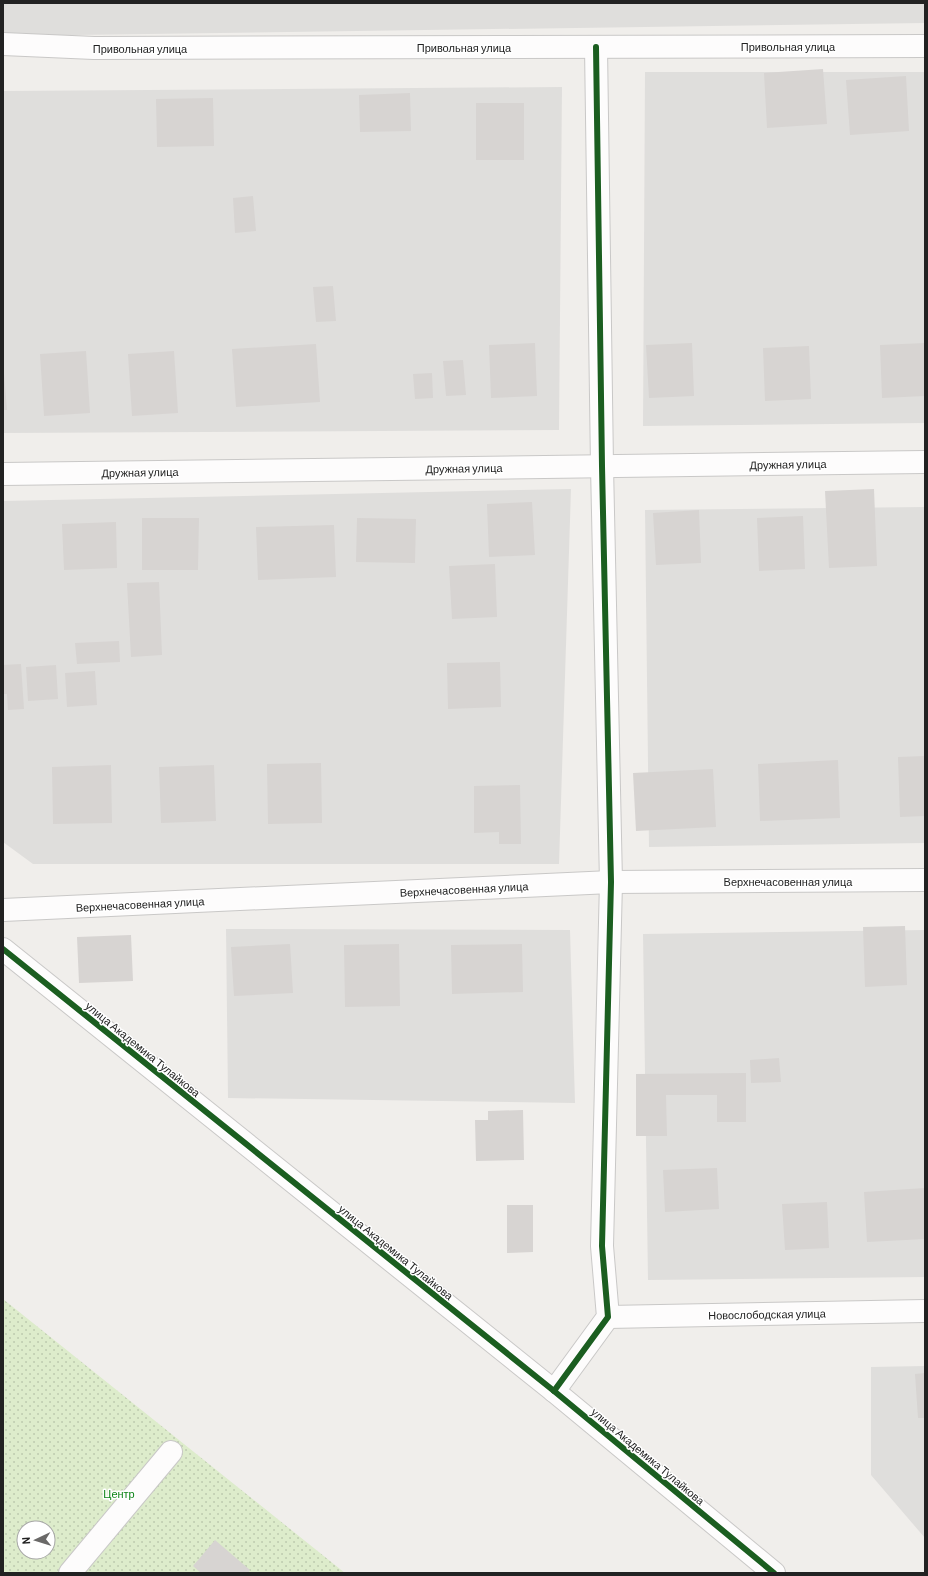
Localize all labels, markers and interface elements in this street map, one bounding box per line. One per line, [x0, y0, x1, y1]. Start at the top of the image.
street label: Привольная улица [741, 40, 836, 53]
street label: Привольная улица [417, 41, 512, 54]
street label: Привольная улица [93, 42, 188, 55]
street label: Дружная улица [749, 457, 827, 471]
street label: Дружная улица [425, 461, 503, 475]
street label: Дружная улица [101, 465, 179, 479]
street label: Верхнечасовенная улица [724, 875, 853, 888]
street label: Верхнечасовенная улица [399, 879, 530, 899]
street label: Верхнечасовенная улица [75, 894, 206, 914]
street label: улица Академика Тулайкова [83, 999, 204, 1100]
street label: улица Академика Тулайкова [336, 1202, 457, 1303]
street label: Новослободская улица [708, 1306, 827, 1322]
street label: улица Академика Тулайкова [589, 1405, 708, 1508]
park label: Центр [103, 1487, 135, 1500]
north arrow [16, 1520, 56, 1560]
text: N [19, 1537, 32, 1545]

